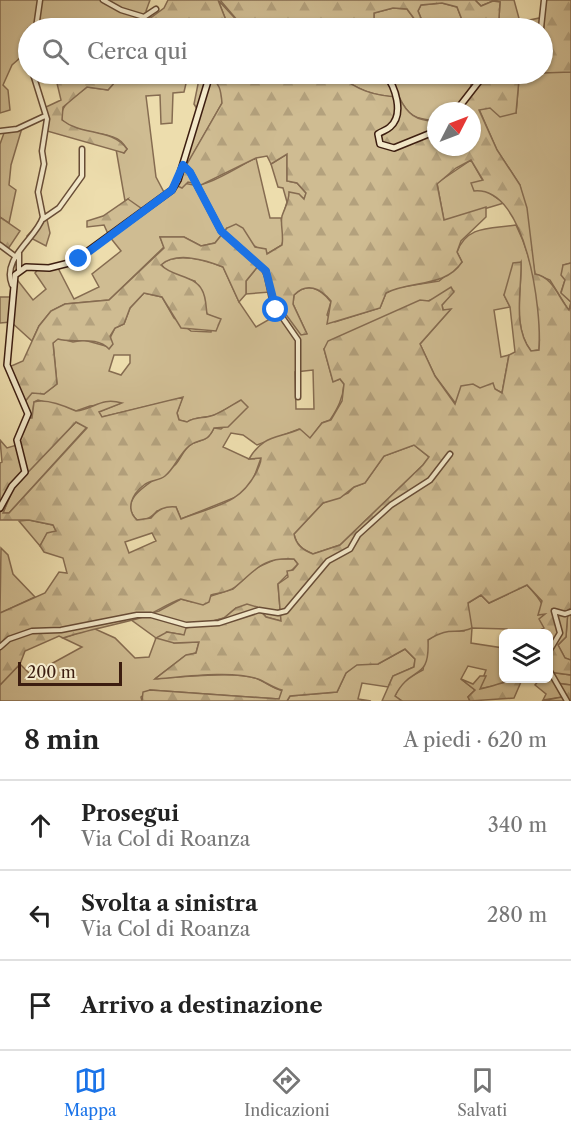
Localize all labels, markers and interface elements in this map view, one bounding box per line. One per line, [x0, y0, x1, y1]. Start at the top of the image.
search box [18, 18, 553, 84]
icon: search [39, 35, 72, 68]
text: Cerca qui [87, 38, 188, 65]
north arrow [427, 102, 481, 156]
route end [65, 245, 91, 271]
route start [262, 296, 288, 322]
map controls [499, 629, 553, 683]
button: layers [499, 629, 553, 683]
scale bar [18, 659, 122, 686]
text: 200 m [27, 662, 76, 682]
text: 8 min [24, 724, 100, 756]
text: A piedi · 620 m [404, 728, 547, 752]
text: Prosegui [81, 800, 179, 827]
icon: ahead [24, 809, 57, 842]
text: 340 m [488, 813, 547, 837]
text: Via Col di Roanza [81, 827, 250, 851]
text: Svolta a sinistra [81, 890, 258, 917]
icon: left [24, 899, 57, 932]
text: 280 m [487, 903, 547, 927]
text: Via Col di Roanza [81, 917, 250, 941]
icon: arrive [24, 989, 57, 1022]
text: Arrivo a destinazione [81, 992, 323, 1019]
tab: Mappa [64, 1064, 117, 1120]
tab: Indicazioni [244, 1064, 330, 1120]
tab: Salvati [457, 1064, 507, 1120]

